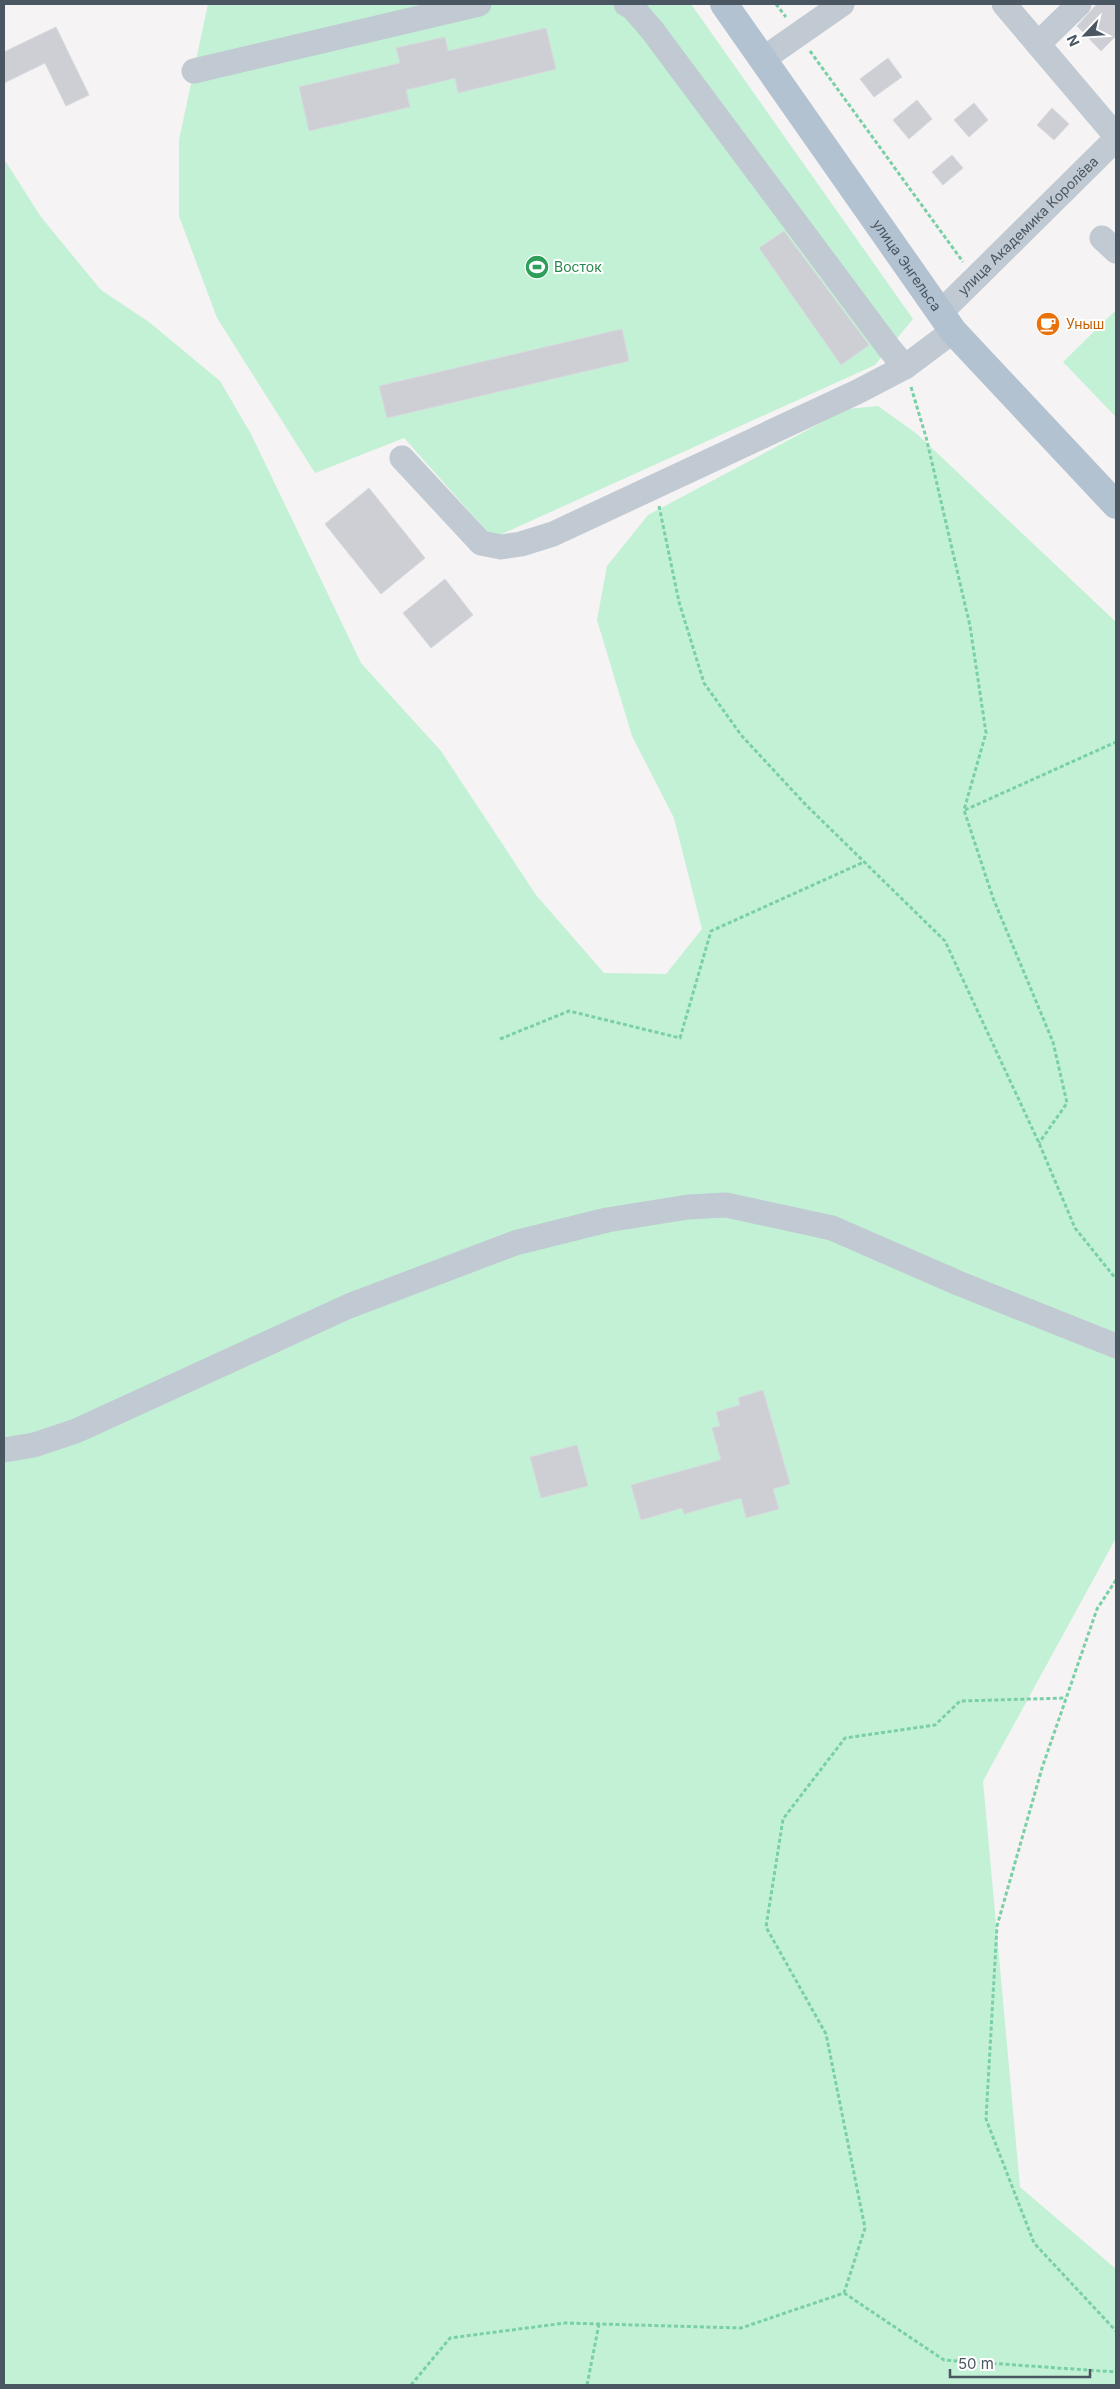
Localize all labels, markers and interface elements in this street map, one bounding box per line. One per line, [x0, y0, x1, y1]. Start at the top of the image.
north arrow [1060, 10, 1110, 60]
text: N [1063, 32, 1083, 49]
street label: улица Академика Королёва [954, 152, 1102, 299]
street label: улица Энгельса [869, 216, 945, 314]
sports icon: Восток [524, 254, 550, 280]
place label: Восток [554, 258, 602, 275]
cafe icon: Уныш [1035, 311, 1061, 337]
place label: Уныш [1066, 315, 1104, 332]
scale bar [950, 2346, 1090, 2378]
text: 50 m [958, 2354, 994, 2373]

